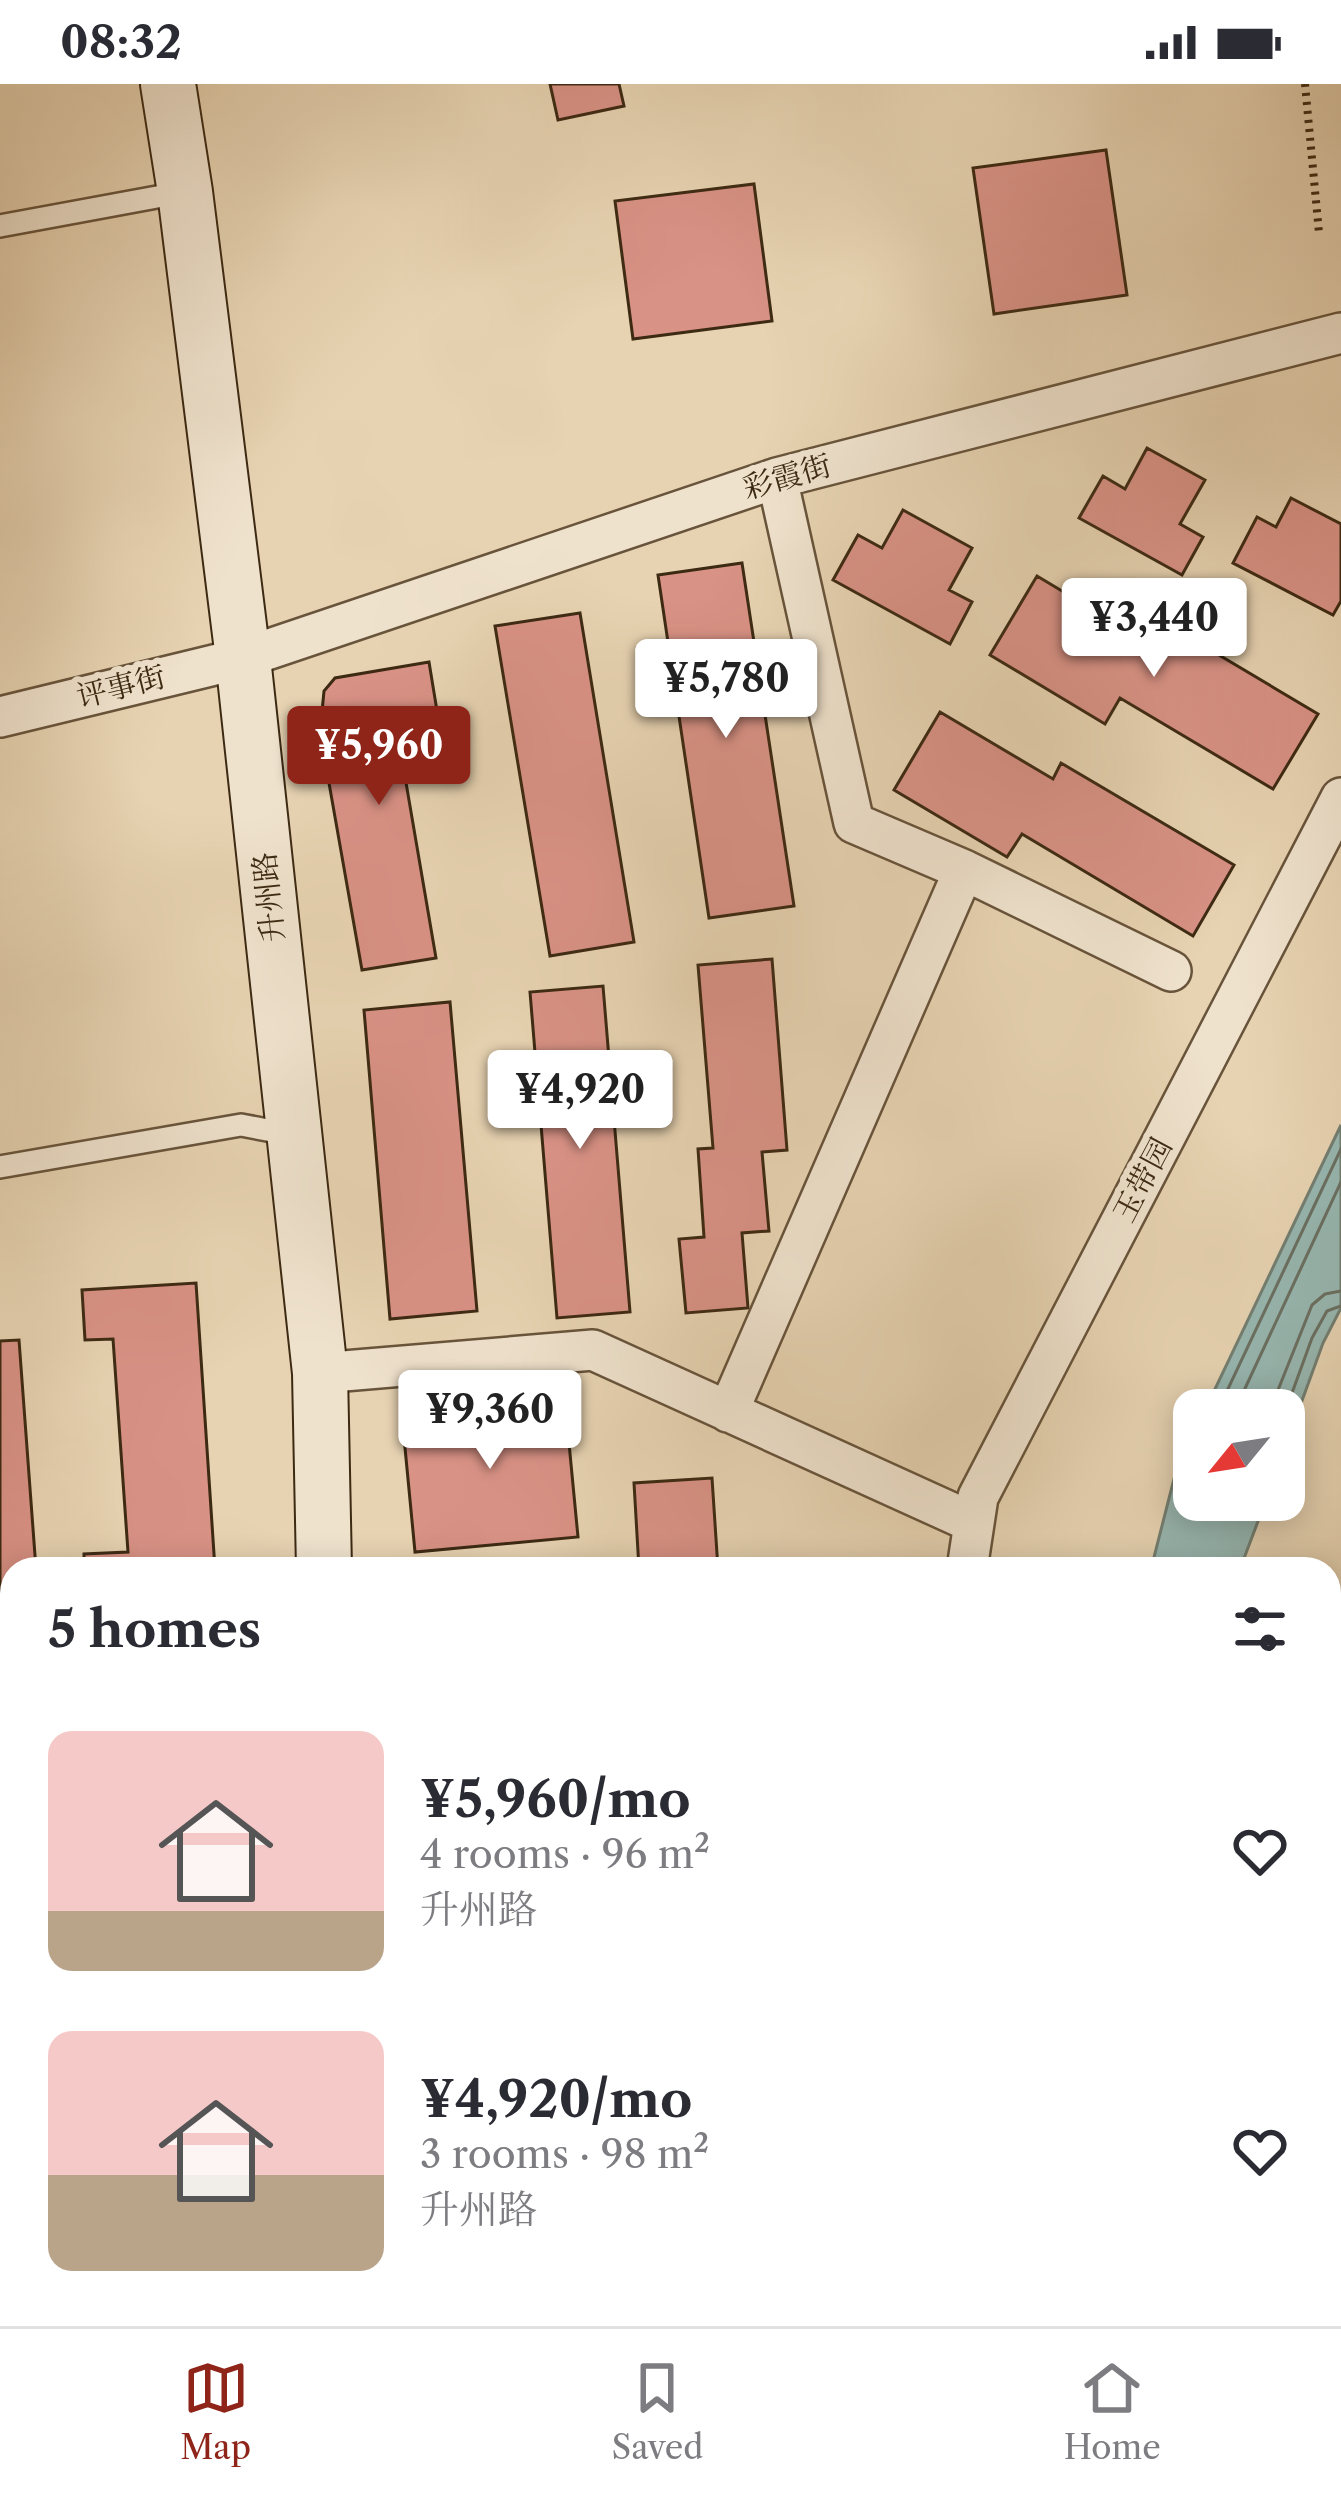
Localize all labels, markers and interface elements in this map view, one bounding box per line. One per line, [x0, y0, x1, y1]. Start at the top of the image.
text: 08:32 [60, 14, 182, 70]
street label: 彩霞街 [739, 446, 835, 507]
pin: ¥3,440 [1056, 578, 1252, 680]
text: ¥3,440 [1089, 593, 1219, 641]
pin: ¥5,780 [628, 639, 824, 741]
text: ¥5,780 [662, 654, 790, 702]
street label: 评事街 [73, 658, 169, 715]
pin: ¥5,960 [281, 706, 477, 808]
text: ¥5,960 [314, 721, 444, 769]
street label: 升州路 [245, 850, 292, 944]
pin: ¥4,920 [482, 1050, 678, 1152]
text: ¥4,920 [515, 1065, 645, 1113]
street label: 玉带园 [1105, 1131, 1180, 1228]
pin: ¥9,360 [392, 1370, 588, 1472]
text: ¥9,360 [425, 1385, 555, 1433]
north arrow [1173, 1389, 1305, 1521]
map controls [1173, 1389, 1305, 1521]
icon: filters [1227, 1596, 1293, 1662]
text: 5 homes [48, 1598, 261, 1660]
text: ¥5,960/mo [420, 1768, 691, 1830]
icon: home [144, 1779, 288, 1923]
icon: heart [1227, 1818, 1293, 1884]
text: 4 rooms · 96 m² [420, 1830, 710, 1878]
text: 升州路 [420, 1885, 537, 1933]
text: ¥4,920/mo [420, 2068, 692, 2130]
icon: home [144, 2079, 288, 2223]
icon: heart [1227, 2118, 1293, 2184]
text: 3 rooms · 98 m² [420, 2130, 709, 2178]
text: 升州路 [420, 2185, 537, 2233]
tab: Map [180, 2355, 251, 2468]
tab: Saved [612, 2355, 703, 2468]
tab: Home [1064, 2355, 1161, 2468]

